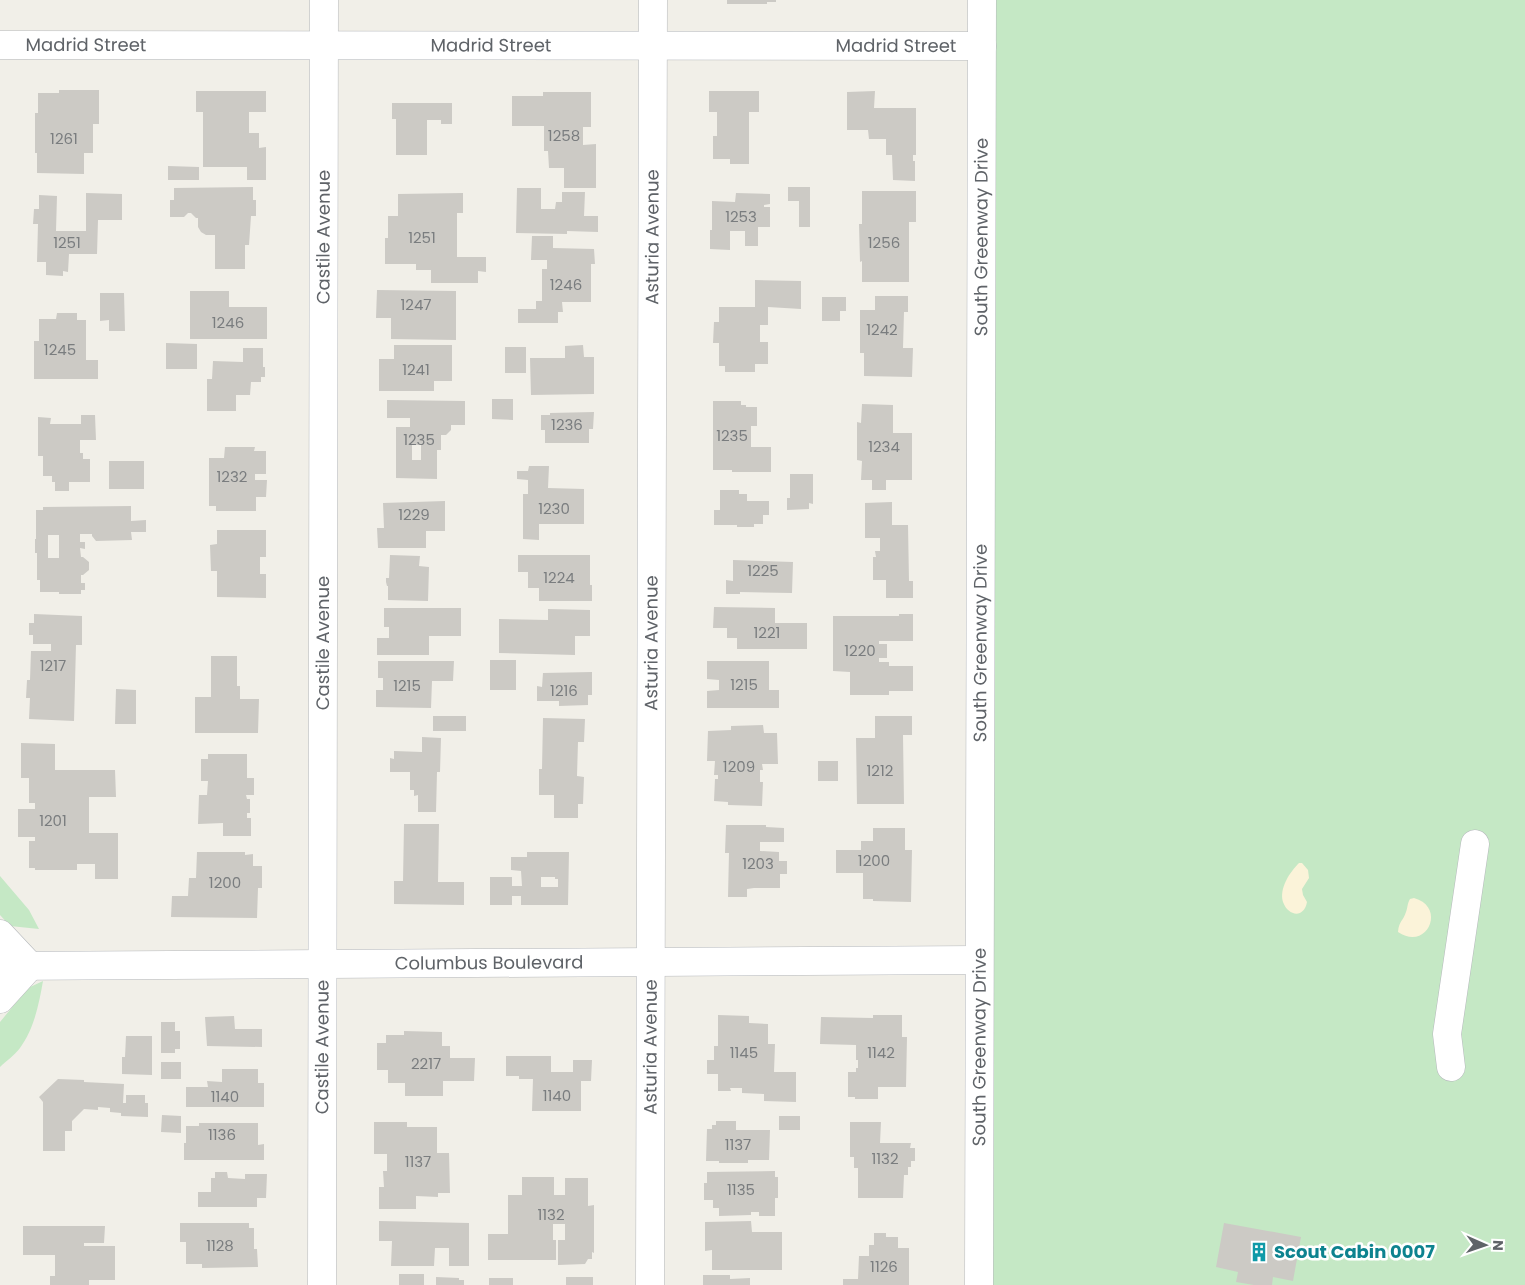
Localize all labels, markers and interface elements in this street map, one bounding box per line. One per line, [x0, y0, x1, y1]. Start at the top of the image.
street label: Madrid Street [26, 32, 146, 57]
street label: Madrid Street [431, 32, 551, 58]
street label: Madrid Street [836, 33, 956, 58]
house number: 1258 [548, 125, 580, 146]
house number: 1261 [50, 128, 78, 149]
street label: South Greenway Drive [968, 138, 994, 336]
street label: Asturia Avenue [639, 169, 665, 305]
street label: Castile Avenue [311, 170, 336, 304]
house number: 1253 [725, 206, 757, 227]
house number: 1251 [408, 227, 436, 248]
house number: 1251 [53, 232, 81, 253]
house number: 1256 [868, 232, 900, 253]
house number: 1246 [550, 274, 582, 295]
house number: 1247 [400, 294, 432, 315]
house number: 1246 [212, 312, 244, 333]
house number: 1242 [866, 319, 898, 340]
house number: 1245 [44, 339, 76, 360]
house number: 1241 [402, 359, 430, 380]
house number: 1236 [551, 414, 583, 435]
house number: 1235 [716, 425, 748, 446]
house number: 1235 [403, 429, 435, 450]
house number: 1234 [868, 436, 900, 457]
house number: 1232 [217, 466, 247, 487]
house number: 1230 [538, 498, 570, 519]
house number: 1229 [398, 504, 430, 525]
street label: South Greenway Drive [967, 544, 993, 742]
house number: 1225 [747, 560, 779, 581]
house number: 1224 [543, 567, 575, 588]
street label: Asturia Avenue [638, 575, 664, 711]
street label: Castile Avenue [310, 576, 335, 710]
house number: 1221 [754, 622, 780, 643]
house number: 1220 [844, 640, 876, 661]
house number: 1217 [40, 655, 66, 676]
house number: 1215 [730, 674, 758, 695]
house number: 1215 [393, 675, 421, 696]
house number: 1216 [550, 680, 578, 701]
house number: 1209 [723, 756, 755, 777]
house number: 1212 [867, 760, 893, 781]
house number: 1201 [39, 810, 67, 831]
house number: 1200 [858, 850, 890, 871]
house number: 1203 [742, 853, 774, 874]
house number: 1200 [209, 872, 241, 893]
street label: South Greenway Drive [966, 948, 992, 1146]
street label: Columbus Boulevard [395, 949, 583, 976]
street label: Asturia Avenue [637, 979, 663, 1115]
street label: Castile Avenue [309, 980, 334, 1114]
house number: 1145 [730, 1042, 758, 1063]
house number: 1142 [867, 1042, 895, 1063]
house number: 2217 [411, 1053, 441, 1074]
house number: 1140 [543, 1085, 571, 1106]
house number: 1140 [211, 1086, 239, 1107]
house number: 1136 [208, 1124, 236, 1145]
house number: 1137 [725, 1134, 751, 1155]
house number: 1132 [871, 1148, 899, 1169]
house number: 1137 [405, 1151, 431, 1172]
house number: 1135 [727, 1179, 755, 1200]
house number: 1132 [537, 1204, 565, 1225]
north arrow [1460, 1220, 1510, 1270]
house number: 1128 [206, 1235, 234, 1256]
place label: Scout Cabin 0007 [1274, 1239, 1435, 1264]
text: N [1488, 1240, 1508, 1251]
building icon: Scout Cabin 0007 [1248, 1241, 1270, 1263]
house number: 1126 [870, 1256, 898, 1277]

